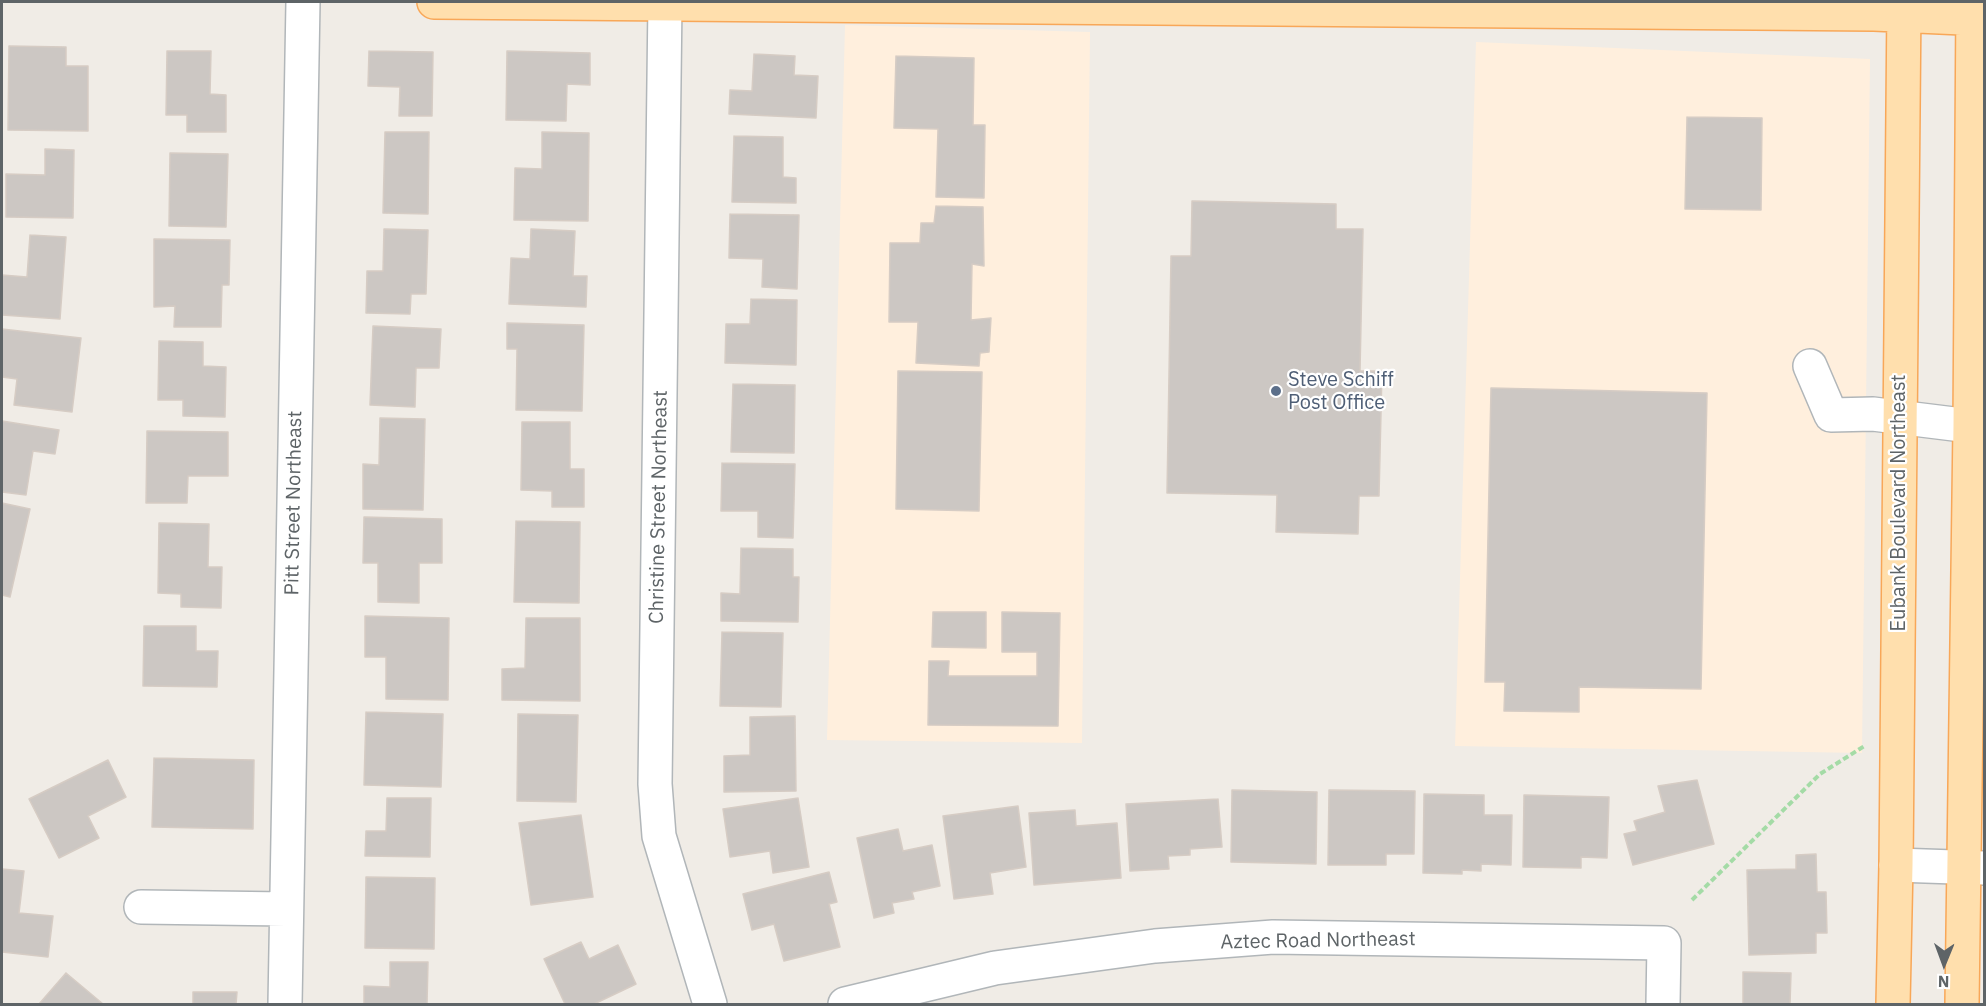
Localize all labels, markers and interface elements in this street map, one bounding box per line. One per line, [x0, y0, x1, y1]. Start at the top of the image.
place label: Steve Schiff Post Office [1288, 368, 1394, 415]
street label: Eubank Boulevard Northeast [1887, 374, 1911, 632]
marker: Steve Schiff Post Office [1269, 384, 1283, 398]
street label: Christine Street Northeast [645, 390, 673, 624]
street label: Pitt Street Northeast [280, 410, 308, 596]
street label: Aztec Road Northeast [1220, 927, 1416, 955]
north arrow [1914, 934, 1974, 994]
text: N [1938, 972, 1950, 992]

